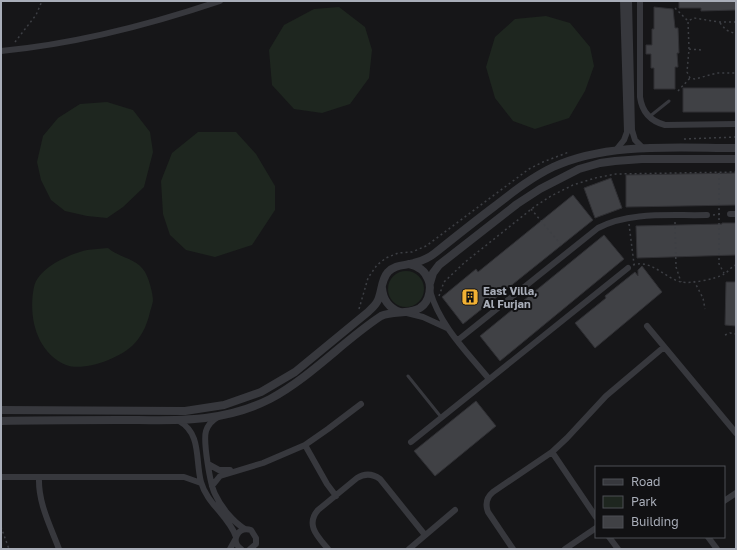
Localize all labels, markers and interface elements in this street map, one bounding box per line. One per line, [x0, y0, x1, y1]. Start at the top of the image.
place label: East Villa, Al Furjan [483, 284, 538, 310]
building icon: East Villa, Al Furjan [460, 287, 480, 307]
legend [595, 466, 725, 538]
text: Road [631, 474, 660, 489]
text: Park [631, 494, 657, 509]
text: Building [631, 514, 679, 529]

